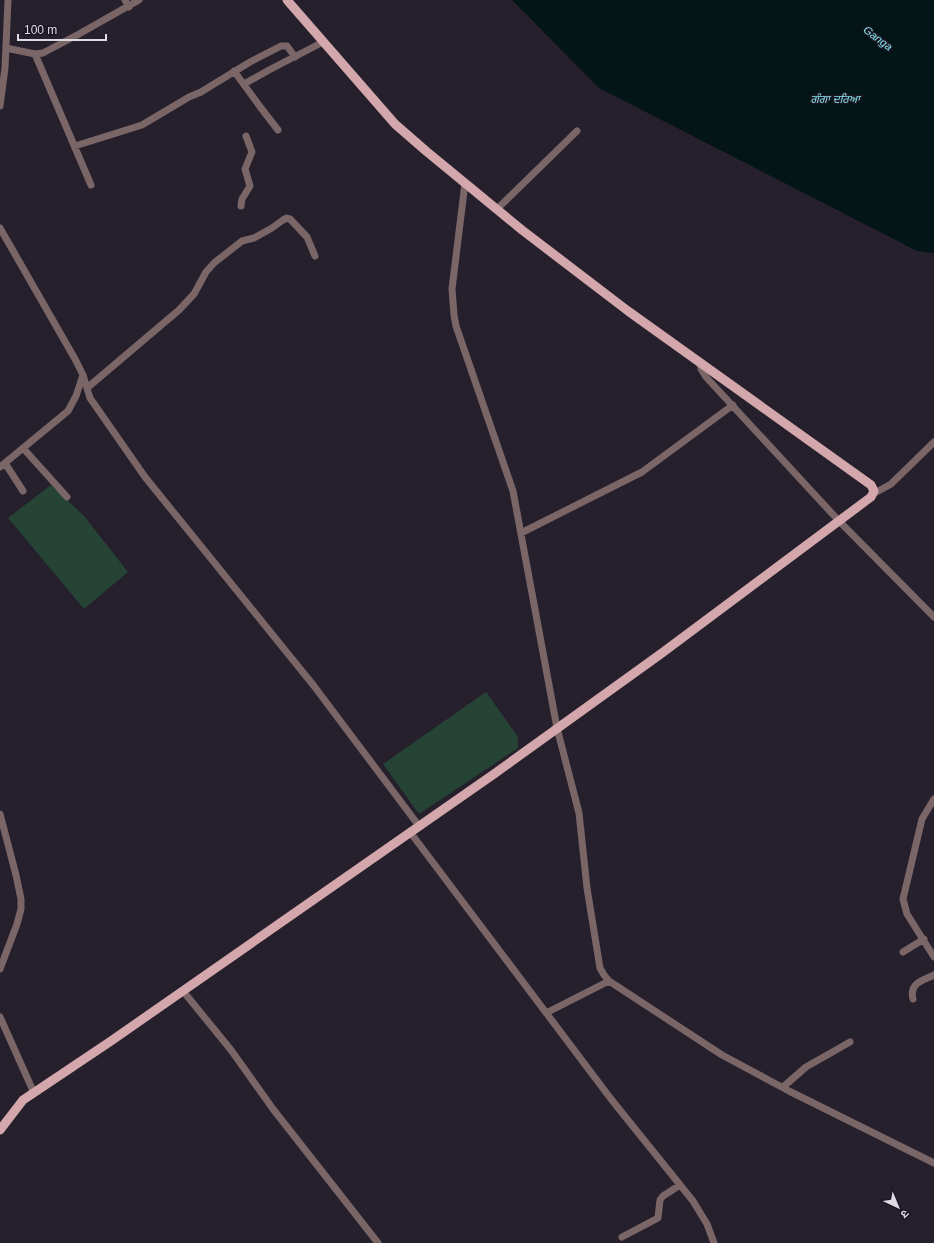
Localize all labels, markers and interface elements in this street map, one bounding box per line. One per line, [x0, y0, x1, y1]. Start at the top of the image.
scale bar [18, 16, 106, 42]
text: 100 m [24, 23, 57, 37]
water label: Ganga [861, 23, 895, 53]
water label: ਗੰਗਾ ਦਰਿਆ [811, 93, 862, 105]
north arrow [878, 1187, 918, 1227]
text: उ [898, 1208, 911, 1221]

